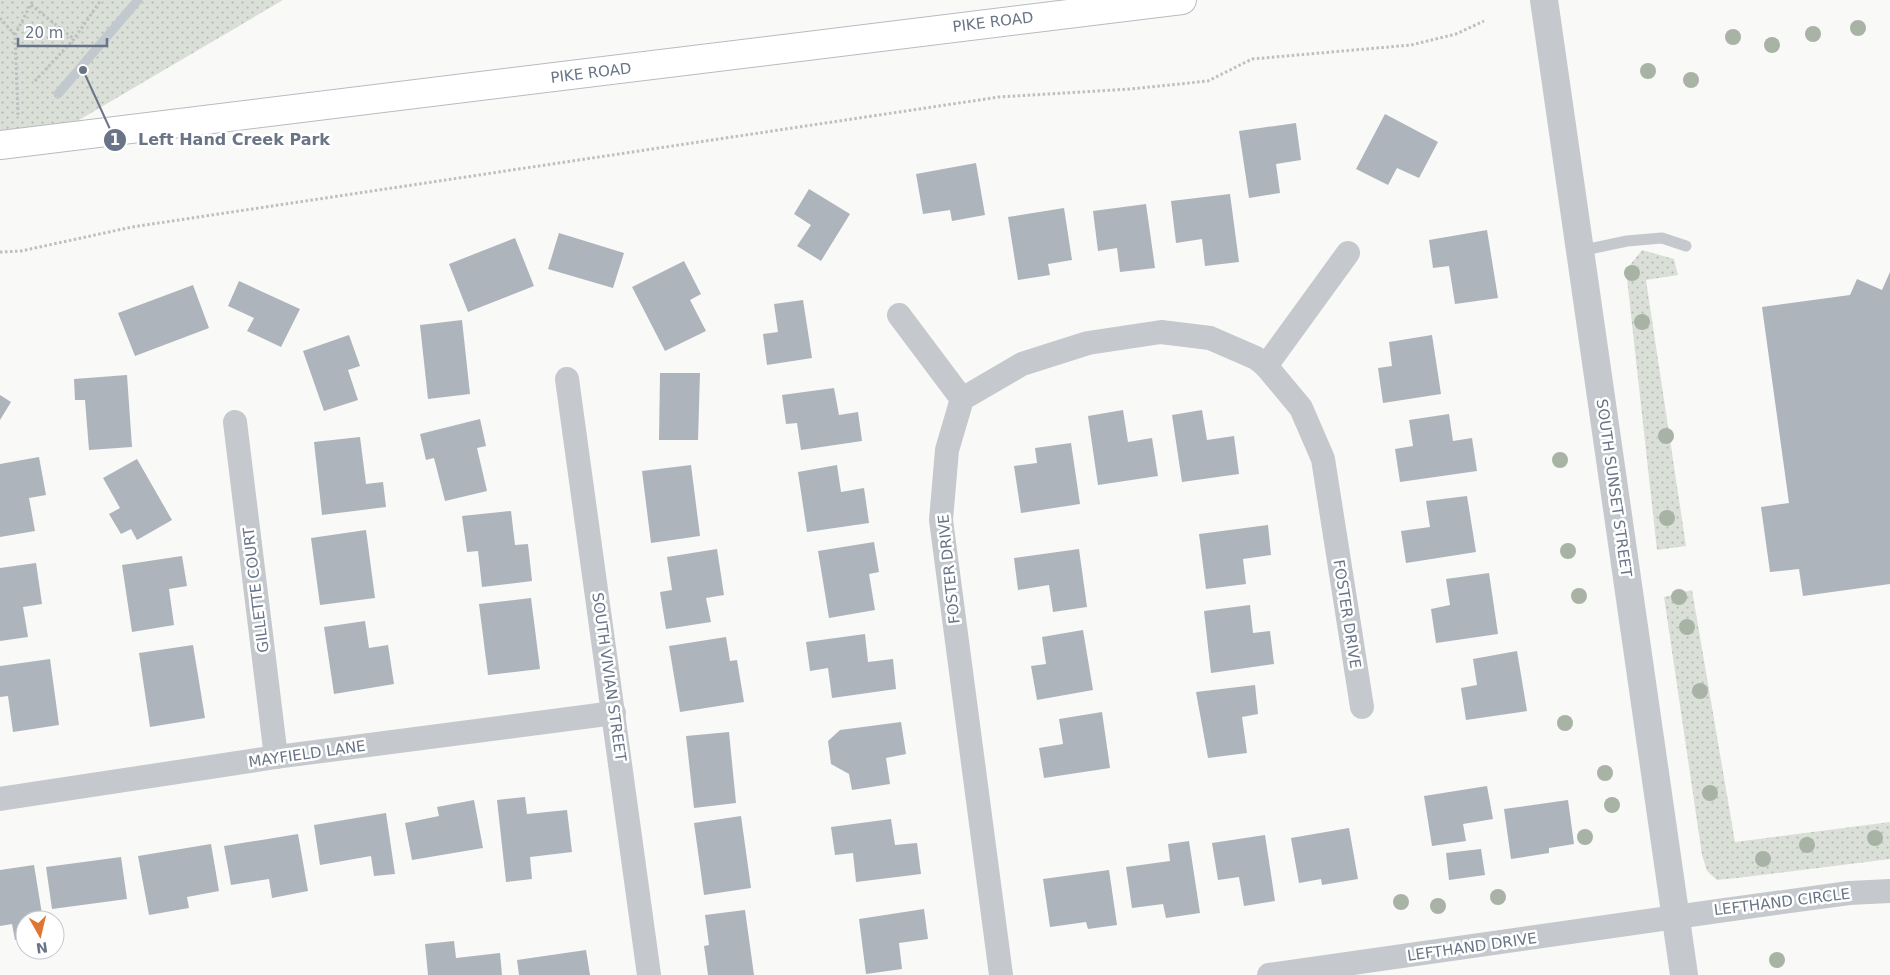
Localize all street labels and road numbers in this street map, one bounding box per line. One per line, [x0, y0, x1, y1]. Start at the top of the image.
street label: PIKE ROAD [952, 8, 1034, 36]
street label: PIKE ROAD [550, 59, 632, 87]
street label: SOUTH SUNSET STREET [1593, 398, 1636, 579]
street label: FOSTER DRIVE [934, 513, 964, 625]
street label: GILLETTE COURT [239, 525, 273, 654]
street label: FOSTER DRIVE [1330, 558, 1364, 670]
street label: SOUTH VIVIAN STREET [588, 591, 630, 763]
street label: MAYFIELD LANE [247, 737, 367, 771]
street label: LEFTHAND CIRCLE [1713, 885, 1851, 919]
street label: LEFTHAND DRIVE [1406, 929, 1538, 965]

